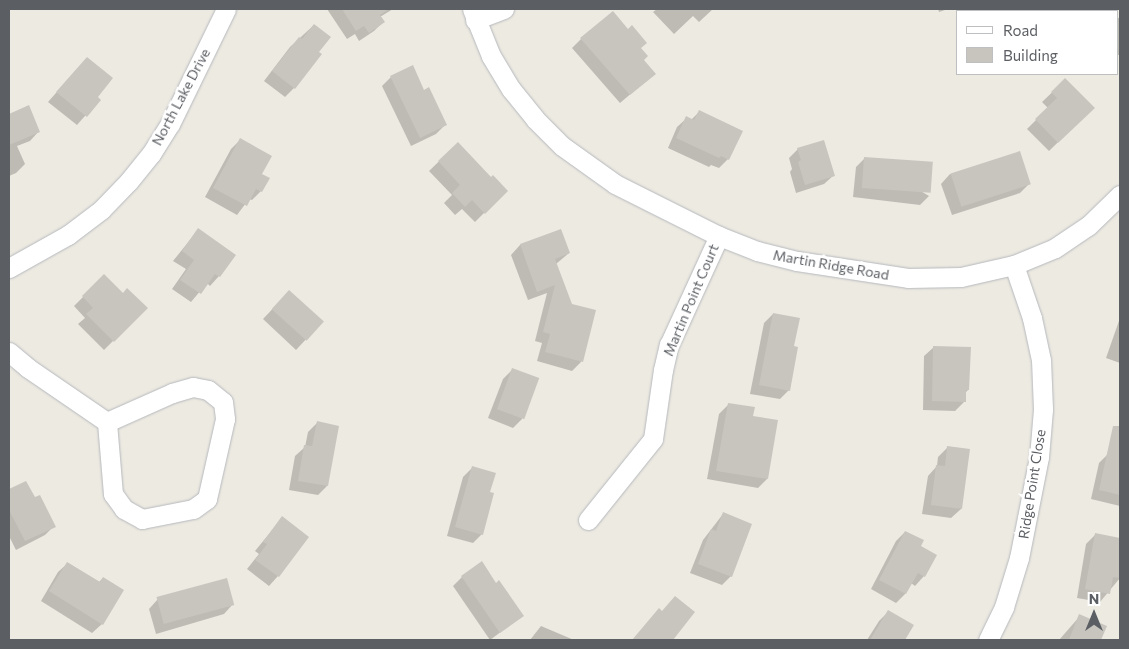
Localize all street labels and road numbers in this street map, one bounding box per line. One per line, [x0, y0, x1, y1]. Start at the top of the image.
street label: North Lake Drive [148, 46, 214, 148]
street label: Martin Point Court [660, 241, 722, 359]
street label: Martin Ridge Road [772, 247, 890, 283]
street label: Ridge Point Close [1015, 428, 1049, 540]

